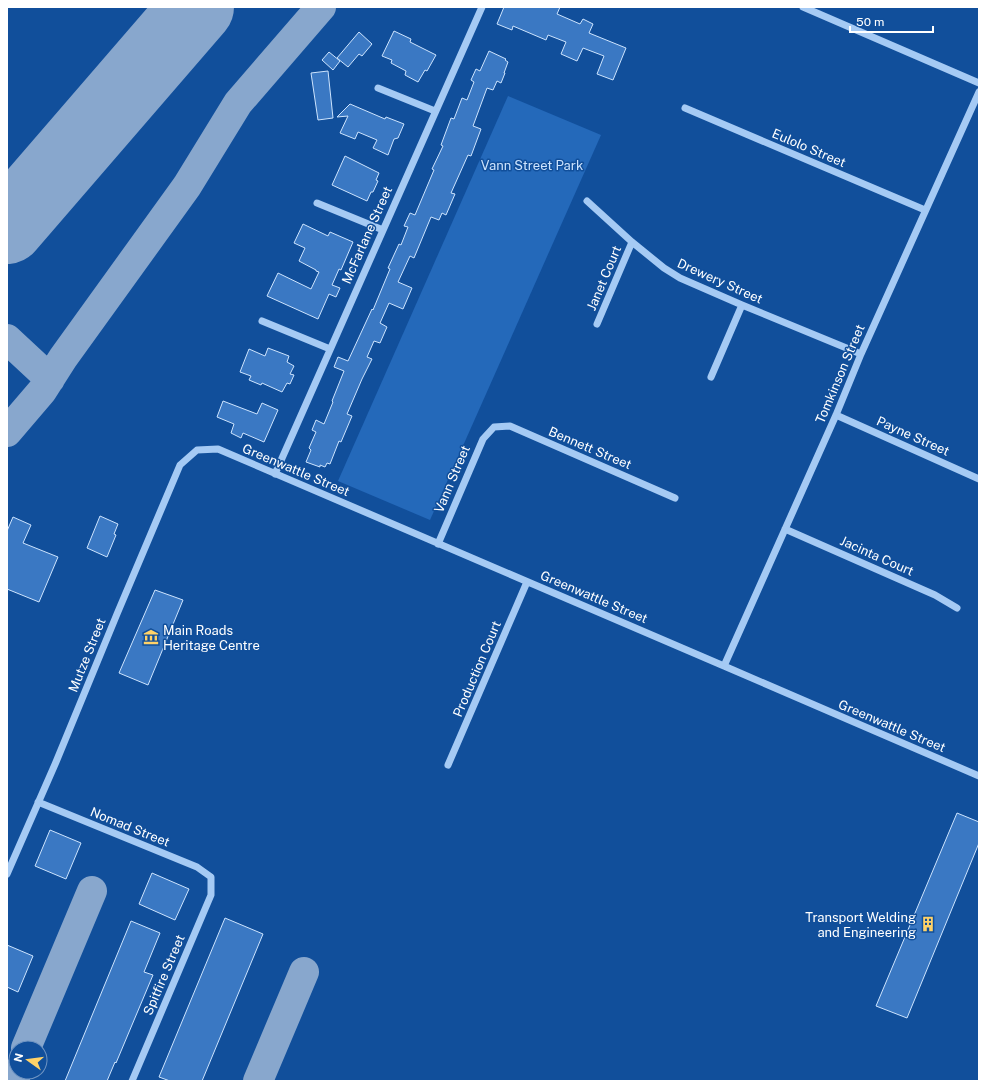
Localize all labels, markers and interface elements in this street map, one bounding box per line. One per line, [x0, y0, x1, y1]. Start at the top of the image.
scale bar [850, 8, 933, 34]
text: 50 m [856, 15, 884, 29]
street label: Eulolo Street [770, 126, 848, 170]
park label: Vann Street Park [481, 158, 583, 173]
street label: McFarlane Street [339, 184, 395, 286]
street label: Janet Court [584, 243, 624, 313]
street label: Drewery Street [675, 255, 765, 307]
street label: Tomkinson Street [812, 322, 868, 426]
street label: Payne Street [874, 413, 952, 459]
street label: Bennett Street [546, 424, 634, 472]
street label: Greenwattle Street [240, 441, 352, 499]
street label: Vann Street [431, 443, 473, 515]
street label: Jacinta Court [838, 533, 916, 579]
street label: Greenwattle Street [538, 568, 650, 626]
street label: Mutze Street [65, 616, 109, 694]
street label: Production Court [450, 619, 504, 719]
place label: Main Roads Heritage Centre [163, 623, 260, 653]
museum icon: Main Roads Heritage Centre [142, 628, 160, 646]
street label: Greenwattle Street [836, 697, 948, 755]
street label: Nomad Street [88, 804, 172, 850]
place label: Transport Welding and Engineering [805, 910, 916, 940]
building icon: Transport Welding and Engineering [919, 915, 937, 933]
street label: Spitfire Street [140, 933, 188, 1017]
north arrow [8, 1040, 48, 1080]
text: N [11, 1052, 25, 1063]

